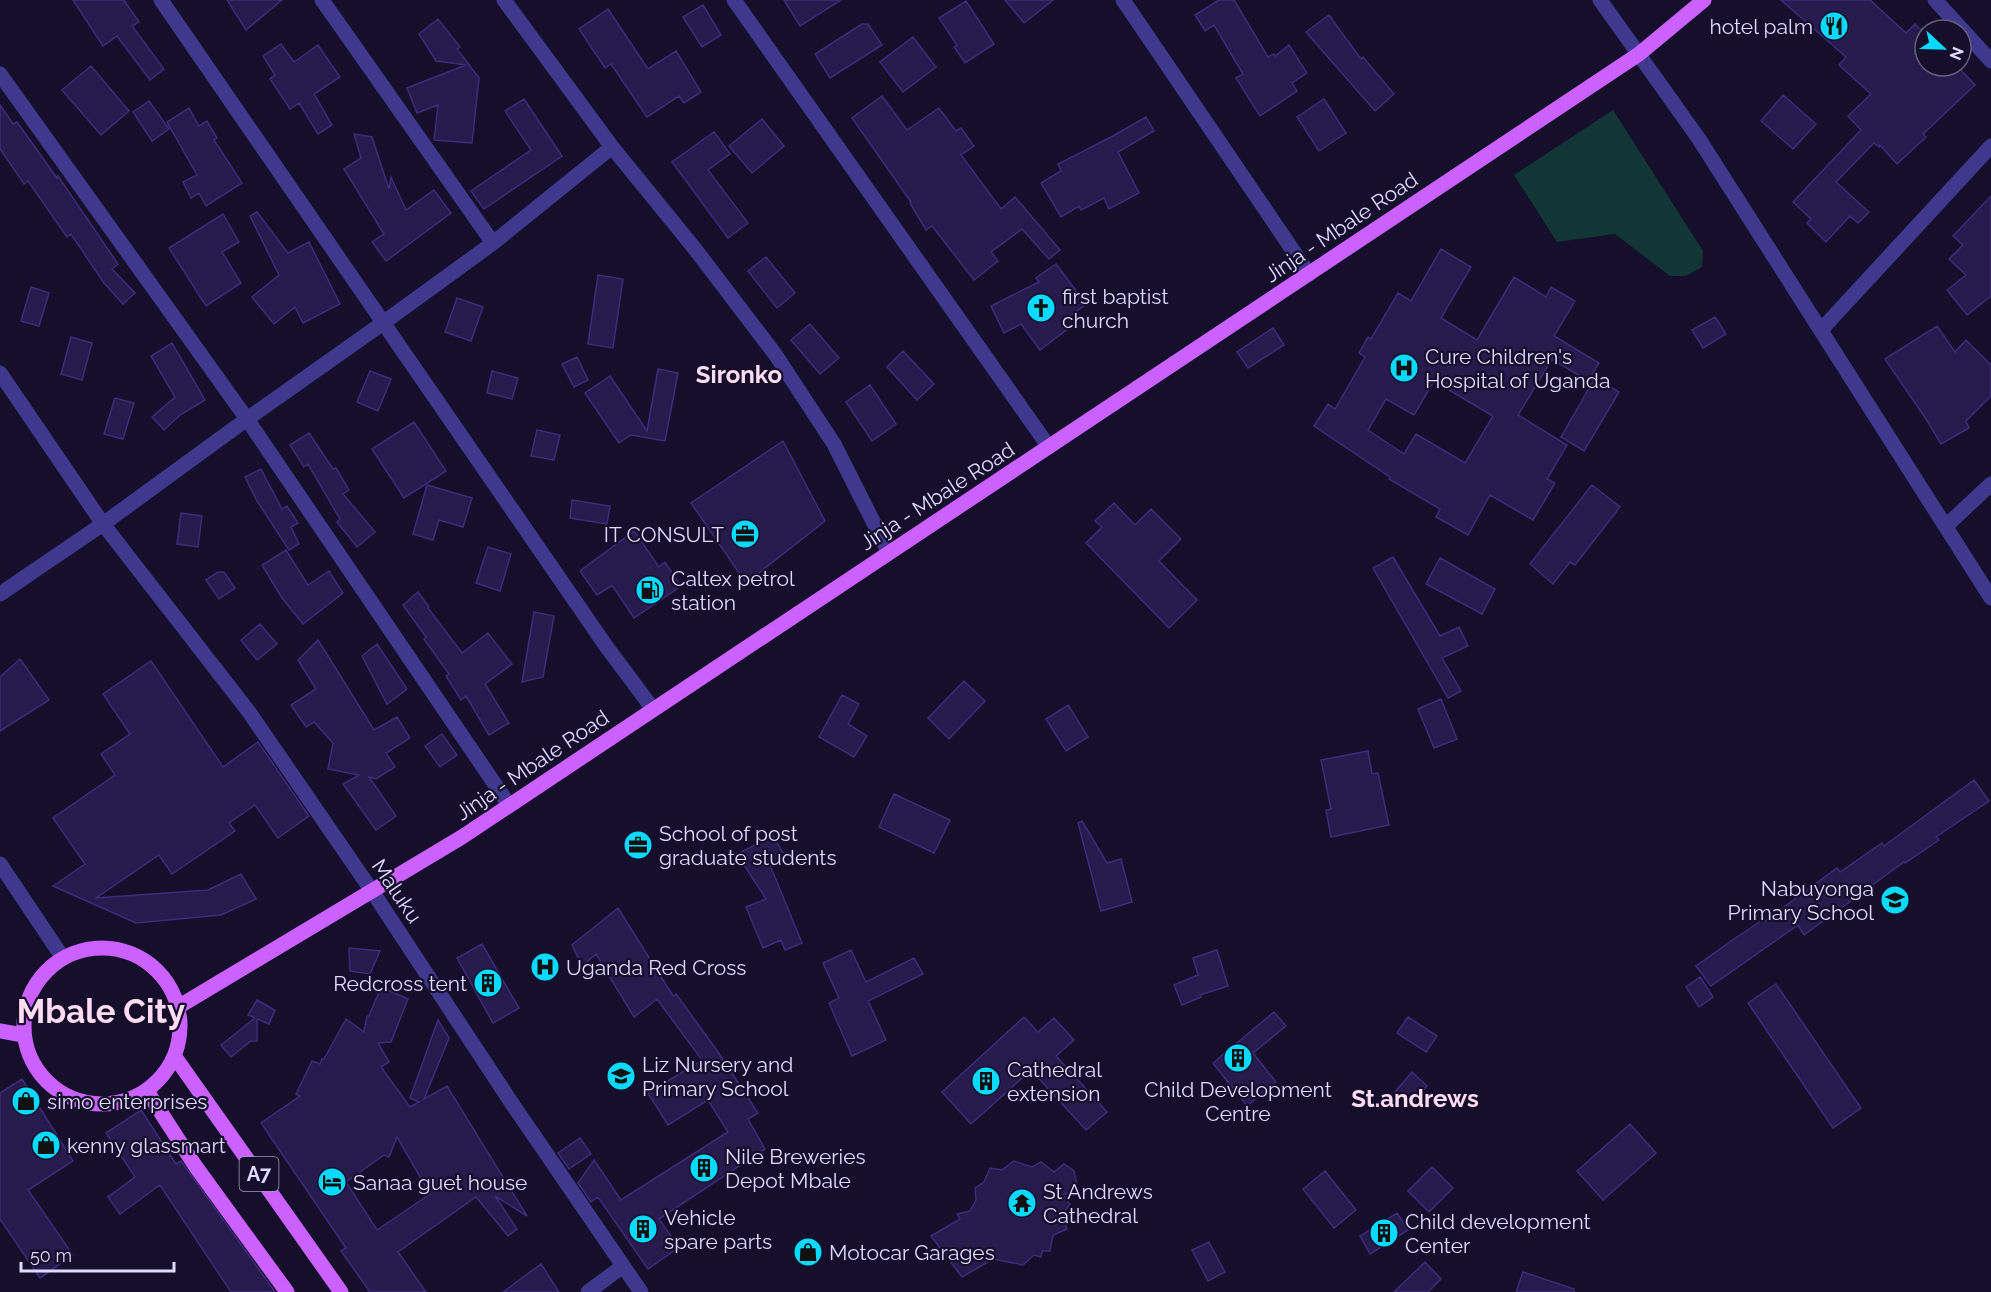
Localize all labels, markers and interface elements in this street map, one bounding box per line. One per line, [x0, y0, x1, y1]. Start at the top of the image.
restaurant icon: hotel palm [1818, 10, 1850, 42]
place label: hotel palm [1709, 14, 1813, 39]
north arrow [1913, 18, 1973, 78]
text: N [1945, 44, 1968, 63]
street label: Jinja - Mbale Road [1260, 167, 1422, 287]
place label: first baptist church [1062, 284, 1168, 333]
church icon: first baptist church [1025, 292, 1057, 324]
place label: Cure Children's Hospital of Uganda [1425, 344, 1610, 393]
hospital icon: Cure Children's Hospital of Uganda [1388, 352, 1420, 384]
district label: Sironko [696, 360, 782, 389]
street label: Jinja - Mbale Road [855, 437, 1019, 555]
office icon: IT CONSULT [729, 518, 761, 550]
place label: IT CONSULT [604, 522, 724, 547]
place label: Caltex petrol station [671, 566, 795, 615]
fuel station icon: Caltex petrol station [634, 574, 666, 606]
street label: Jinja - Mbale Road [451, 705, 613, 825]
place label: School of post graduate students [659, 821, 837, 870]
office icon: School of post graduate students [622, 829, 654, 861]
street label: Maluku [367, 854, 427, 928]
place label: Nabuyonga Primary School [1727, 876, 1874, 925]
school or university icon: Nabuyonga Primary School [1879, 884, 1911, 916]
hospital icon: Uganda Red Cross [529, 951, 561, 983]
place label: Uganda Red Cross [566, 955, 747, 980]
building icon: Redcross tent [472, 967, 504, 999]
place label: Redcross tent [333, 971, 467, 996]
district label: Mbale City [17, 992, 185, 1031]
building icon: Child Development Centre [1222, 1042, 1254, 1074]
place label: Liz Nursery and Primary School [642, 1052, 793, 1101]
place label: Cathedral extension [1007, 1057, 1102, 1106]
school or university icon: Liz Nursery and Primary School [605, 1060, 637, 1092]
building icon: Cathedral extension [970, 1065, 1002, 1097]
place label: Child Development Centre [1144, 1077, 1332, 1126]
district label: St.andrews [1351, 1084, 1479, 1113]
shop icon: simo enterprises [10, 1085, 42, 1117]
place label: simo enterprises [47, 1089, 207, 1114]
shop icon: kenny glassmart [30, 1129, 62, 1161]
place label: kenny glassmart [67, 1133, 226, 1158]
place label: Nile Breweries Depot Mbale [725, 1144, 866, 1193]
building icon: Nile Breweries Depot Mbale [688, 1152, 720, 1184]
road number: A7 [240, 1157, 278, 1191]
hotel icon: Sanaa guet house [316, 1166, 348, 1198]
place label: Sanaa guet house [353, 1170, 527, 1195]
place label: St Andrews Cathedral [1043, 1179, 1153, 1228]
temple icon: St Andrews Cathedral [1006, 1187, 1038, 1219]
place label: Vehicle spare parts [664, 1205, 772, 1254]
place label: Child development Center [1405, 1209, 1591, 1258]
building icon: Vehicle spare parts [627, 1213, 659, 1245]
building icon: Child development Center [1368, 1217, 1400, 1249]
scale bar [21, 1235, 174, 1273]
shop icon: Motocar Garages [792, 1236, 824, 1268]
place label: Motocar Garages [829, 1240, 995, 1265]
text: 50 m [30, 1245, 72, 1266]

